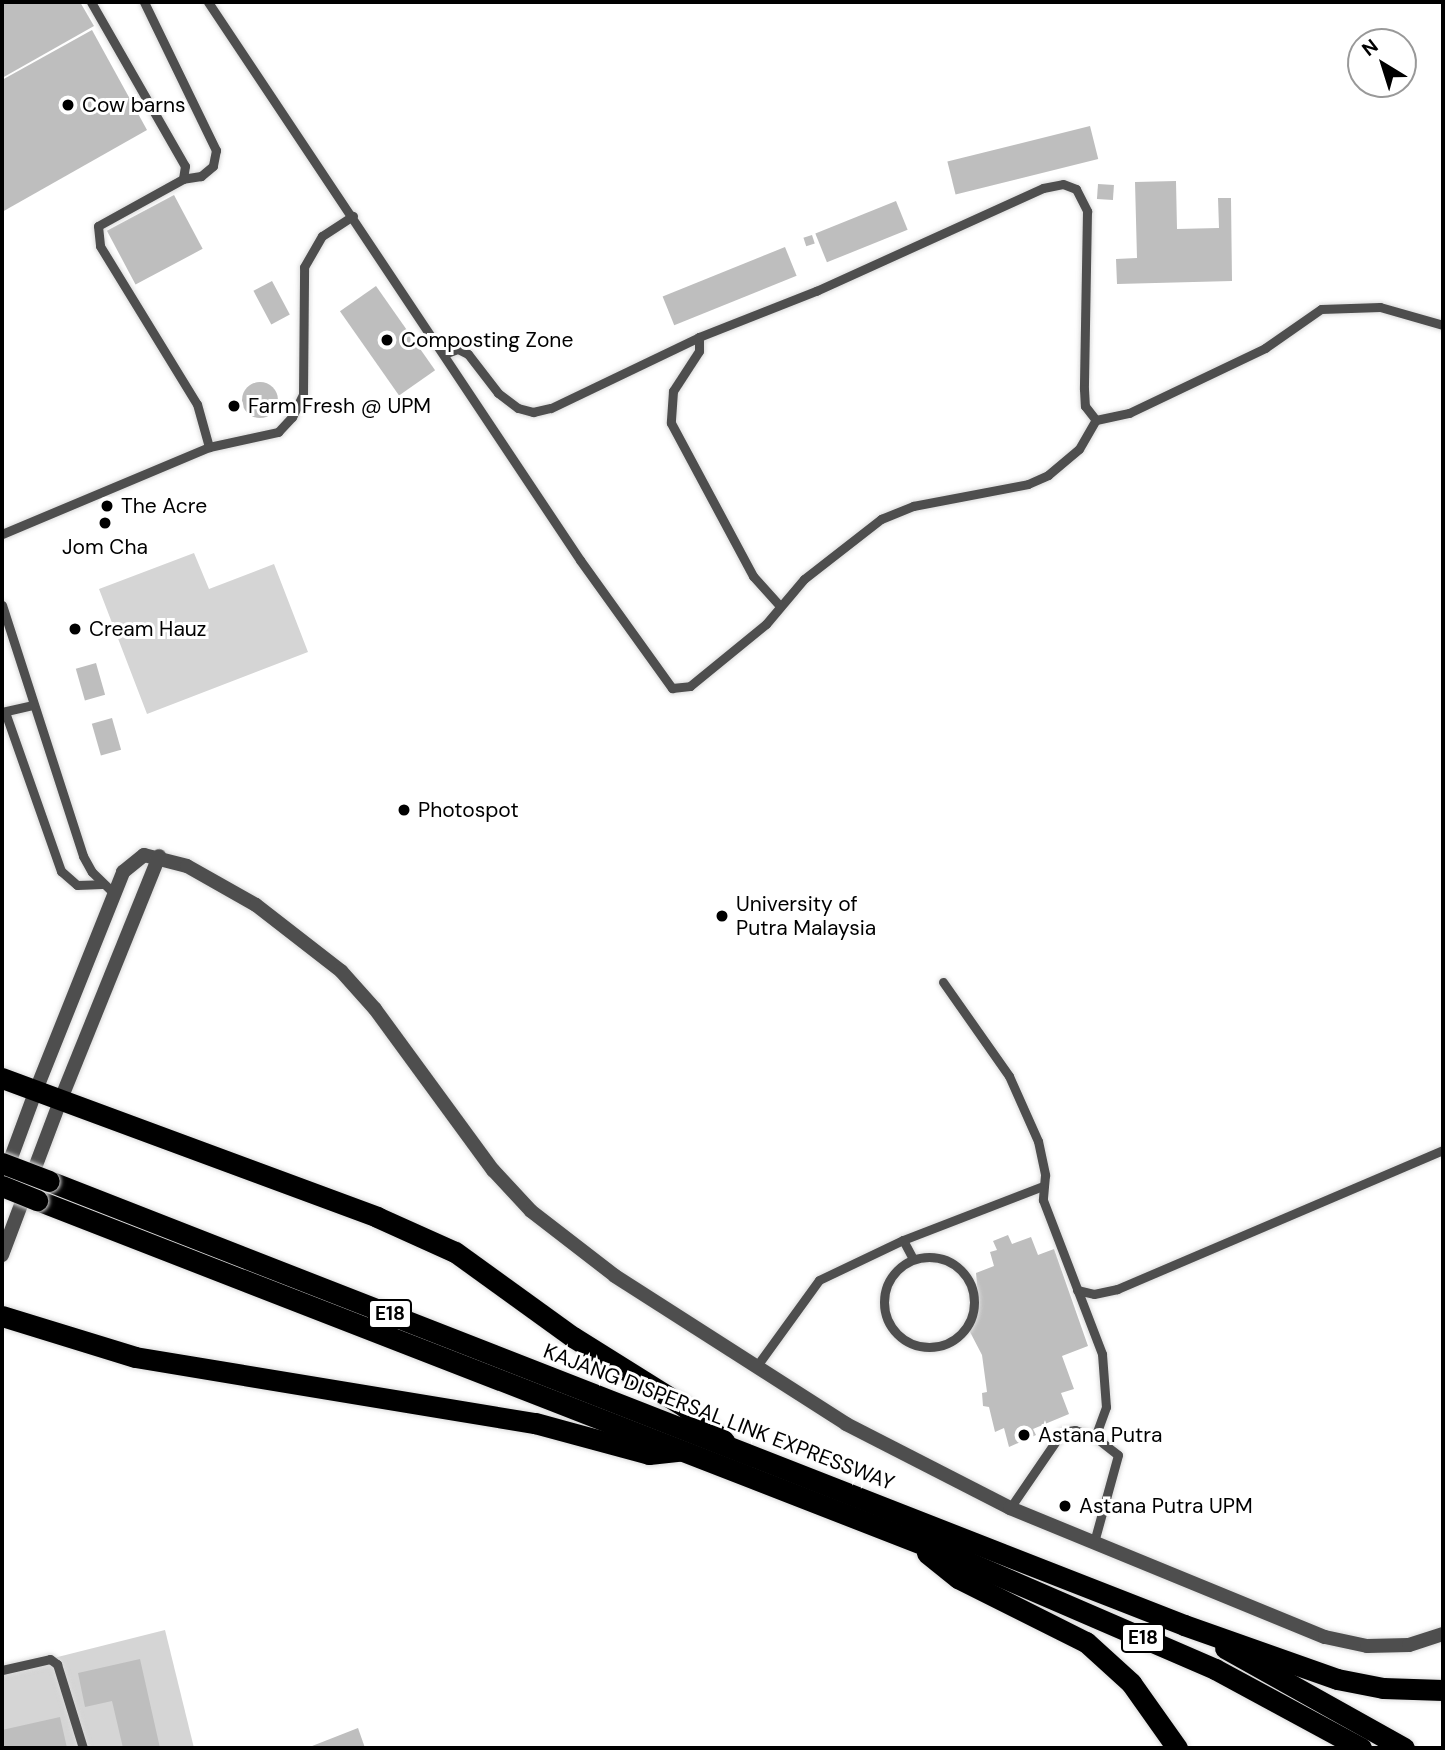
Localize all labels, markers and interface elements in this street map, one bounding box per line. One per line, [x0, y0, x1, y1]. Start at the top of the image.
north arrow [1347, 28, 1417, 98]
text: N [1357, 34, 1383, 62]
place label: Cow barns [82, 92, 186, 118]
marker: Cow barns [60, 97, 76, 113]
place label: Composting Zone [401, 327, 573, 353]
marker: Composting Zone [379, 332, 395, 348]
place label: Farm Fresh @ UPM [248, 393, 431, 419]
marker: Farm Fresh @ UPM [226, 398, 242, 414]
place label: The Acre [121, 493, 207, 519]
marker: The Acre [99, 498, 115, 514]
marker: Jom Cha [97, 515, 113, 531]
place label: Jom Cha [62, 534, 148, 560]
place label: Cream Hauz [89, 616, 206, 642]
marker: Cream Hauz [67, 621, 83, 637]
place label: Photospot [418, 797, 519, 823]
marker: Photospot [396, 802, 412, 818]
place label: University of Putra Malaysia [736, 891, 876, 941]
marker: University of Putra Malaysia [714, 908, 730, 924]
road number: E18 [367, 1298, 413, 1330]
street label: KAJANG DISPERSAL LINK EXPRESSWAY [540, 1338, 898, 1496]
place label: Astana Putra [1038, 1422, 1162, 1448]
marker: Astana Putra [1016, 1427, 1032, 1443]
place label: Astana Putra UPM [1079, 1493, 1253, 1519]
marker: Astana Putra UPM [1057, 1498, 1073, 1514]
road number: E18 [1120, 1622, 1166, 1654]

